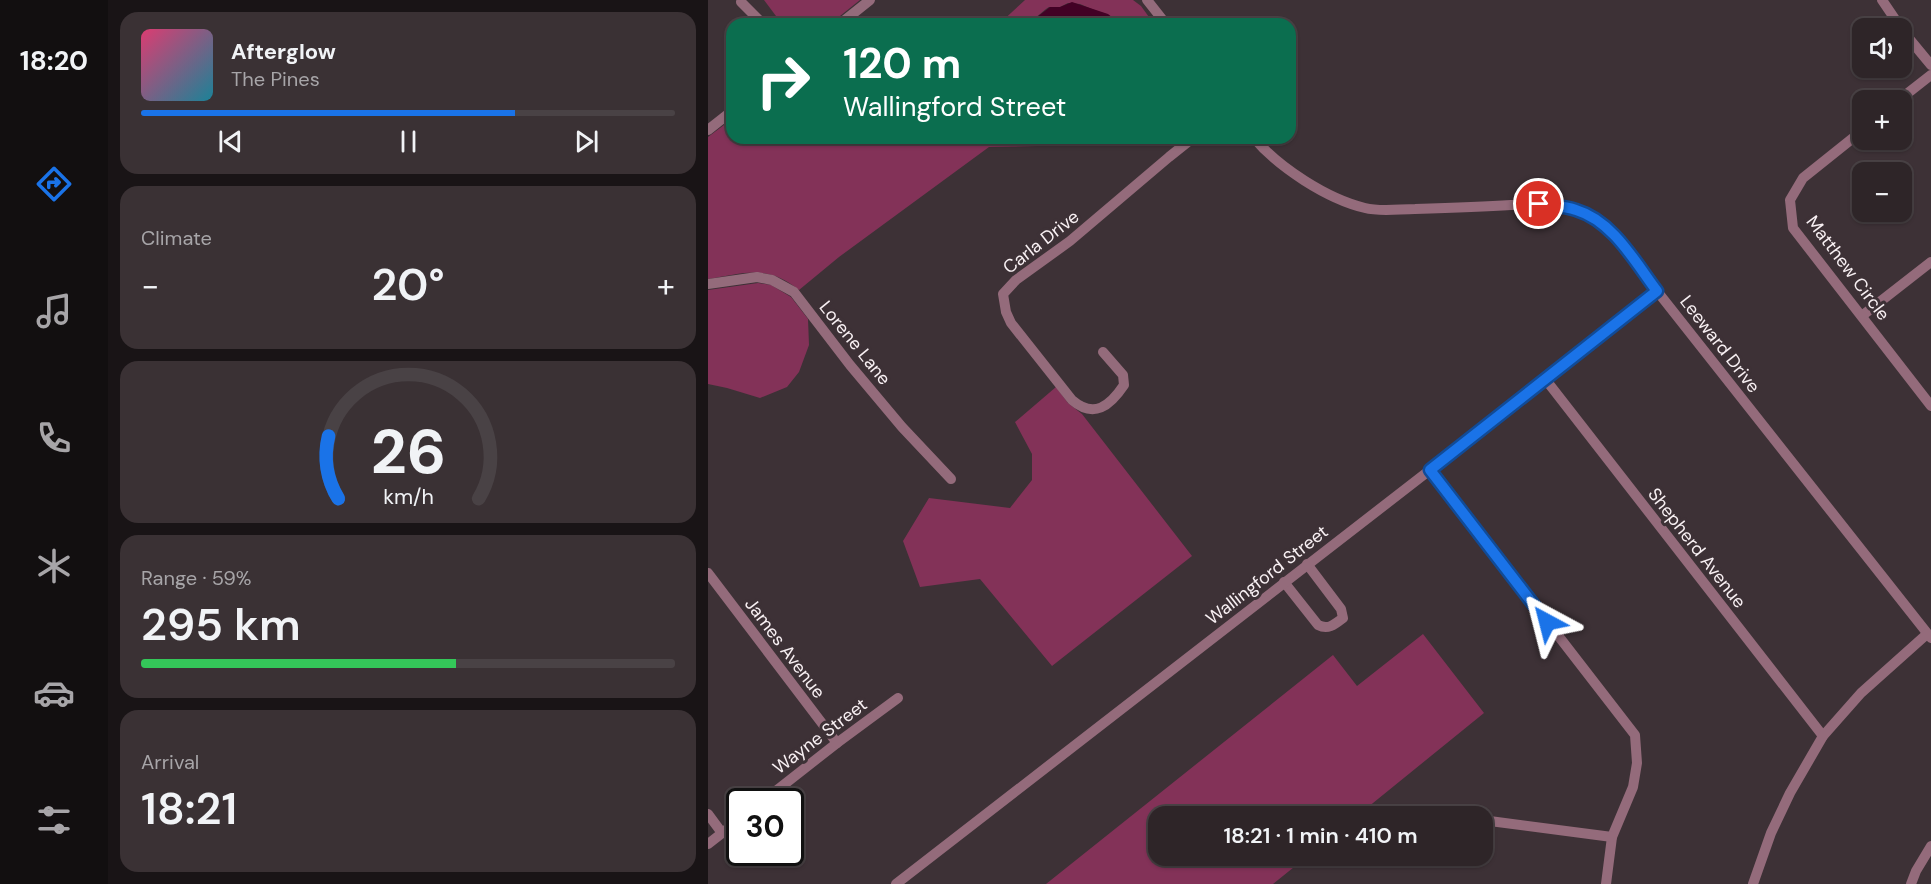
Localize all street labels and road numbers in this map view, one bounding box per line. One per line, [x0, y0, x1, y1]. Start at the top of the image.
street label: Carla Drive [998, 205, 1084, 279]
street label: Matthew Circle [1801, 211, 1895, 325]
street label: Leeward Drive [1674, 290, 1766, 398]
street label: Lorene Lane [814, 296, 896, 390]
street label: Shepherd Avenue [1642, 483, 1752, 613]
street label: Wallingford Street [1201, 520, 1333, 630]
street label: James Avenue [739, 593, 831, 703]
street label: Wayne Street [768, 693, 872, 779]

